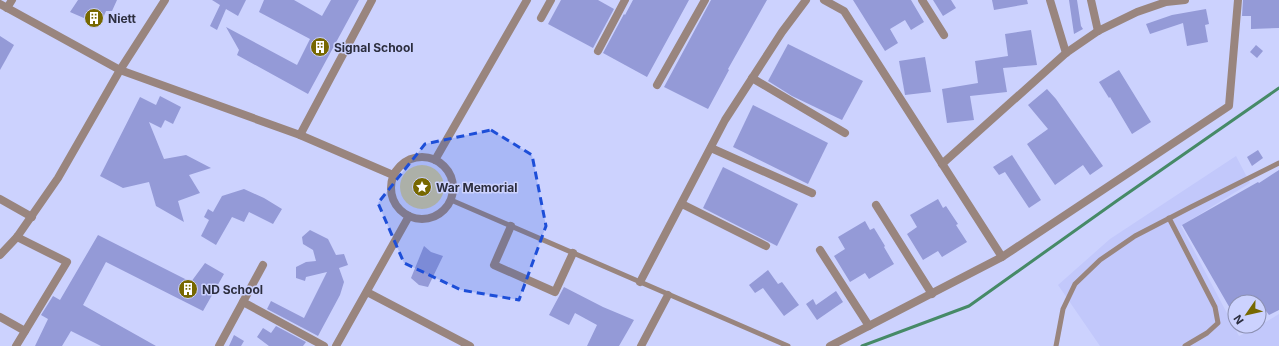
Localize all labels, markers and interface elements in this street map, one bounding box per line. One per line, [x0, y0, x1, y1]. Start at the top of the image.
building icon: Niett [83, 7, 105, 29]
place label: Niett [108, 11, 137, 26]
building icon: Signal School [309, 36, 331, 58]
place label: Signal School [334, 40, 414, 55]
place icon: War Memorial [411, 176, 433, 198]
place label: War Memorial [436, 180, 518, 195]
building icon: ND School [177, 278, 199, 300]
place label: ND School [202, 282, 263, 297]
north arrow [1227, 294, 1267, 334]
text: N [1231, 312, 1247, 327]

